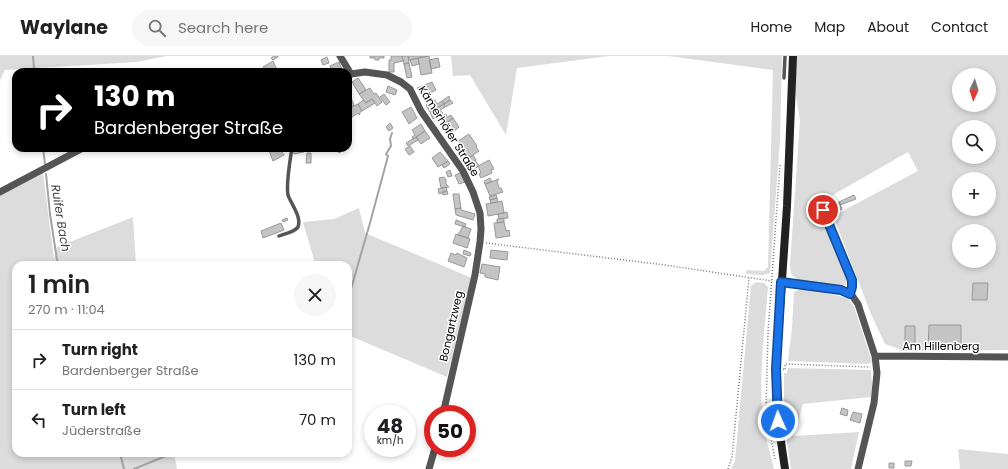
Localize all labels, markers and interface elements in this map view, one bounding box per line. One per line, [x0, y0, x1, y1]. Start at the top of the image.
search box [132, 10, 412, 46]
text: Waylane [20, 14, 108, 41]
icon: search [146, 17, 168, 39]
text: Search here [178, 17, 268, 38]
text: Home [750, 17, 792, 37]
text: Map [814, 17, 845, 37]
text: About [867, 17, 909, 37]
text: Contact [931, 17, 988, 37]
north arrow [952, 68, 996, 112]
map controls [952, 68, 996, 268]
text: 130 m [94, 77, 175, 116]
street label: Kämerhöfer Straße [415, 83, 483, 180]
icon: right [28, 84, 80, 136]
text: Bardenberger Straße [94, 115, 283, 140]
button: search [952, 120, 996, 164]
button: + [952, 172, 996, 216]
water label: Ruifer Bach [47, 183, 75, 253]
pin [806, 193, 840, 227]
icon: arrive [812, 199, 834, 221]
button: − [952, 224, 996, 268]
text: 1 min [28, 268, 90, 301]
button: close [294, 274, 336, 316]
street label: Bongartzweg [435, 289, 467, 363]
text: 270 m · 11:04 [28, 300, 105, 319]
street label: Am Hillenberg [902, 338, 980, 354]
text: Turn right [62, 339, 138, 360]
icon: right [28, 349, 50, 371]
text: 130 m [293, 349, 336, 370]
text: Bardenberger Straße [62, 361, 199, 380]
text: Turn left [62, 399, 126, 420]
position arrow [757, 400, 799, 442]
speed limit sign: 50 [424, 405, 476, 457]
icon: left [28, 409, 50, 431]
text: 70 m [299, 409, 336, 430]
text: 48 [377, 412, 403, 440]
text: Jüderstraße [62, 421, 141, 440]
text: km/h [377, 433, 403, 448]

